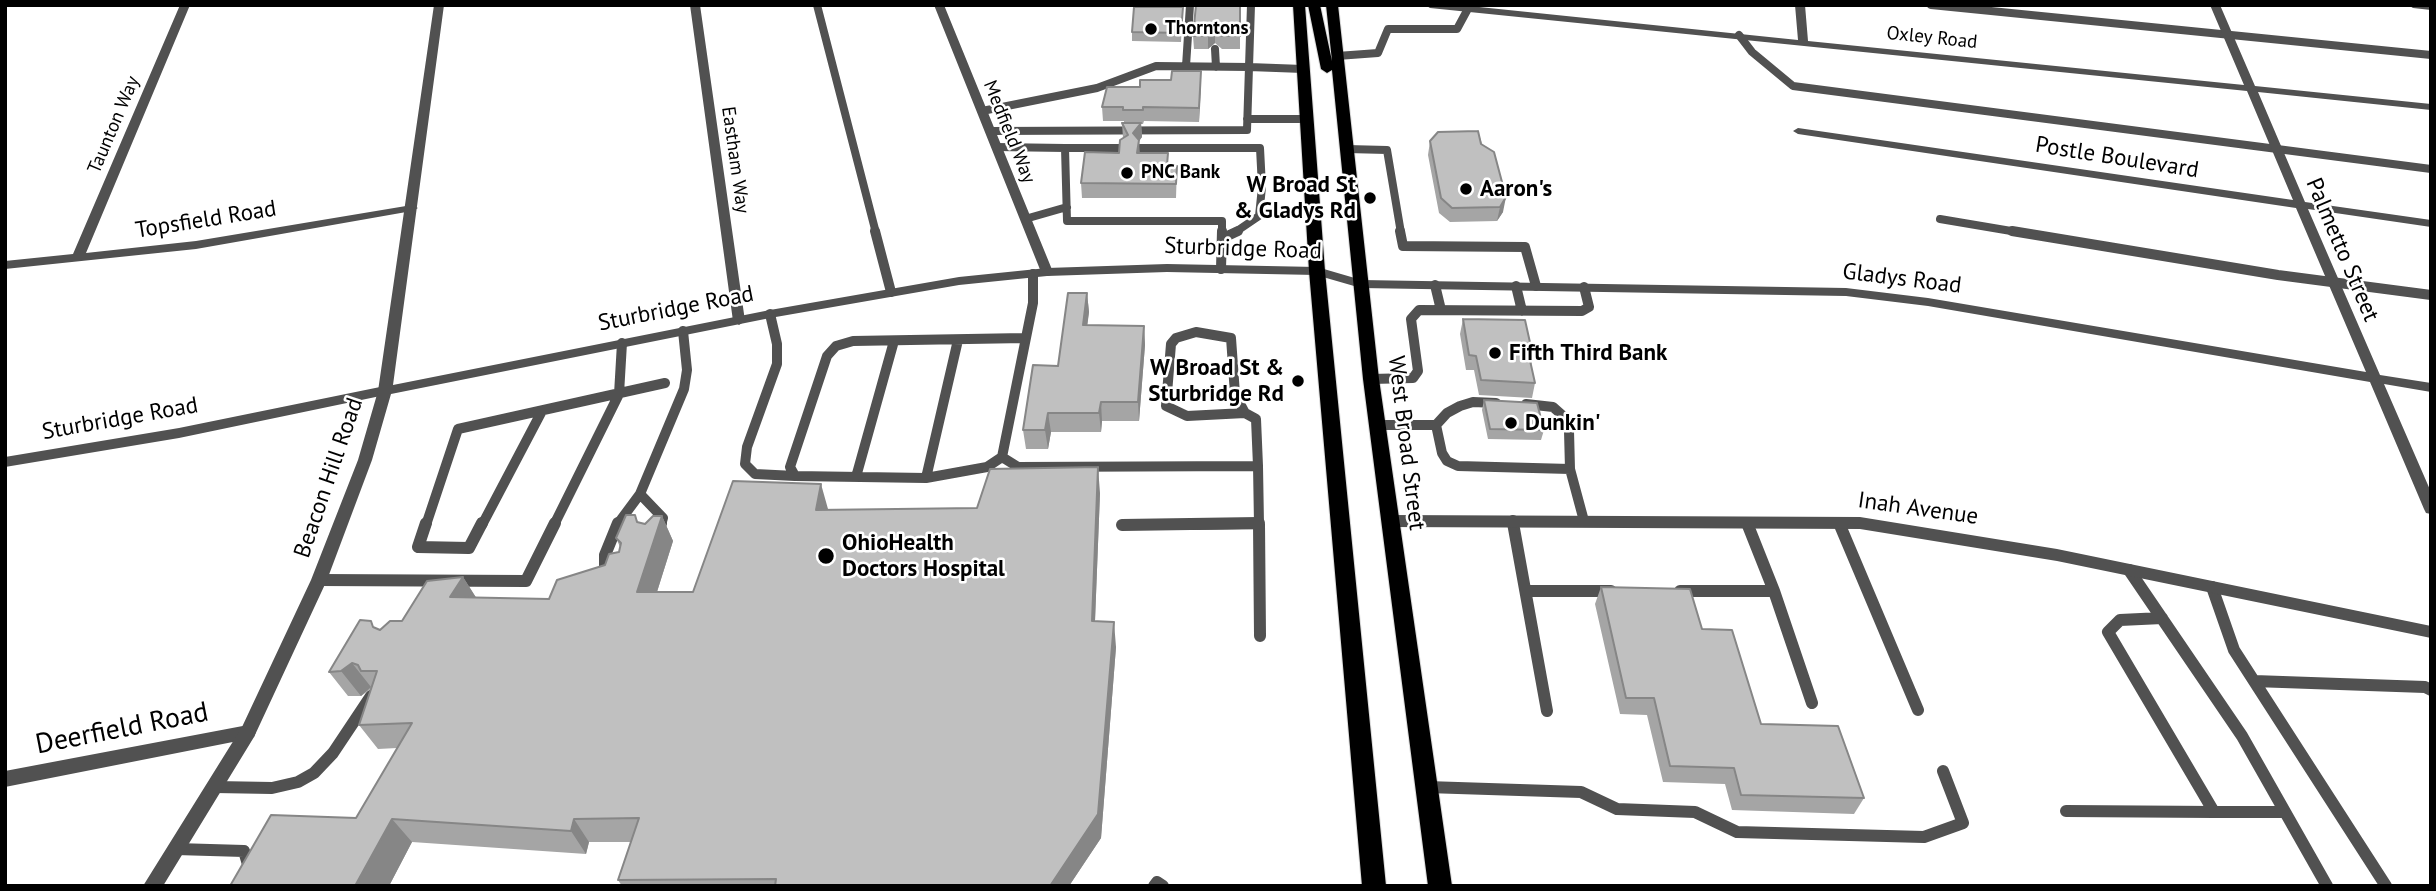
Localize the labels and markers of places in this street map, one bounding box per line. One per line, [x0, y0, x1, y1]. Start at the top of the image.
place label: Thorntons [1165, 18, 1248, 40]
marker: Thorntons [1143, 21, 1159, 37]
place label: PNC Bank [1141, 162, 1220, 184]
marker: PNC Bank [1119, 165, 1135, 181]
place label: W Broad St & Gladys Rd [1234, 171, 1356, 225]
place label: Aaron's [1480, 175, 1552, 203]
marker: Aaron's [1458, 181, 1474, 197]
marker: W Broad St & Gladys Rd [1362, 190, 1378, 206]
place label: Fifth Third Bank [1509, 339, 1667, 367]
marker: Fifth Third Bank [1487, 345, 1503, 361]
place label: W Broad St & Sturbridge Rd [1148, 354, 1284, 408]
marker: W Broad St & Sturbridge Rd [1290, 373, 1306, 389]
place label: Dunkin' [1525, 409, 1601, 437]
marker: Dunkin' [1503, 415, 1519, 431]
place label: OhioHealth Doctors Hospital [842, 529, 1005, 583]
marker: OhioHealth Doctors Hospital [816, 546, 836, 566]

